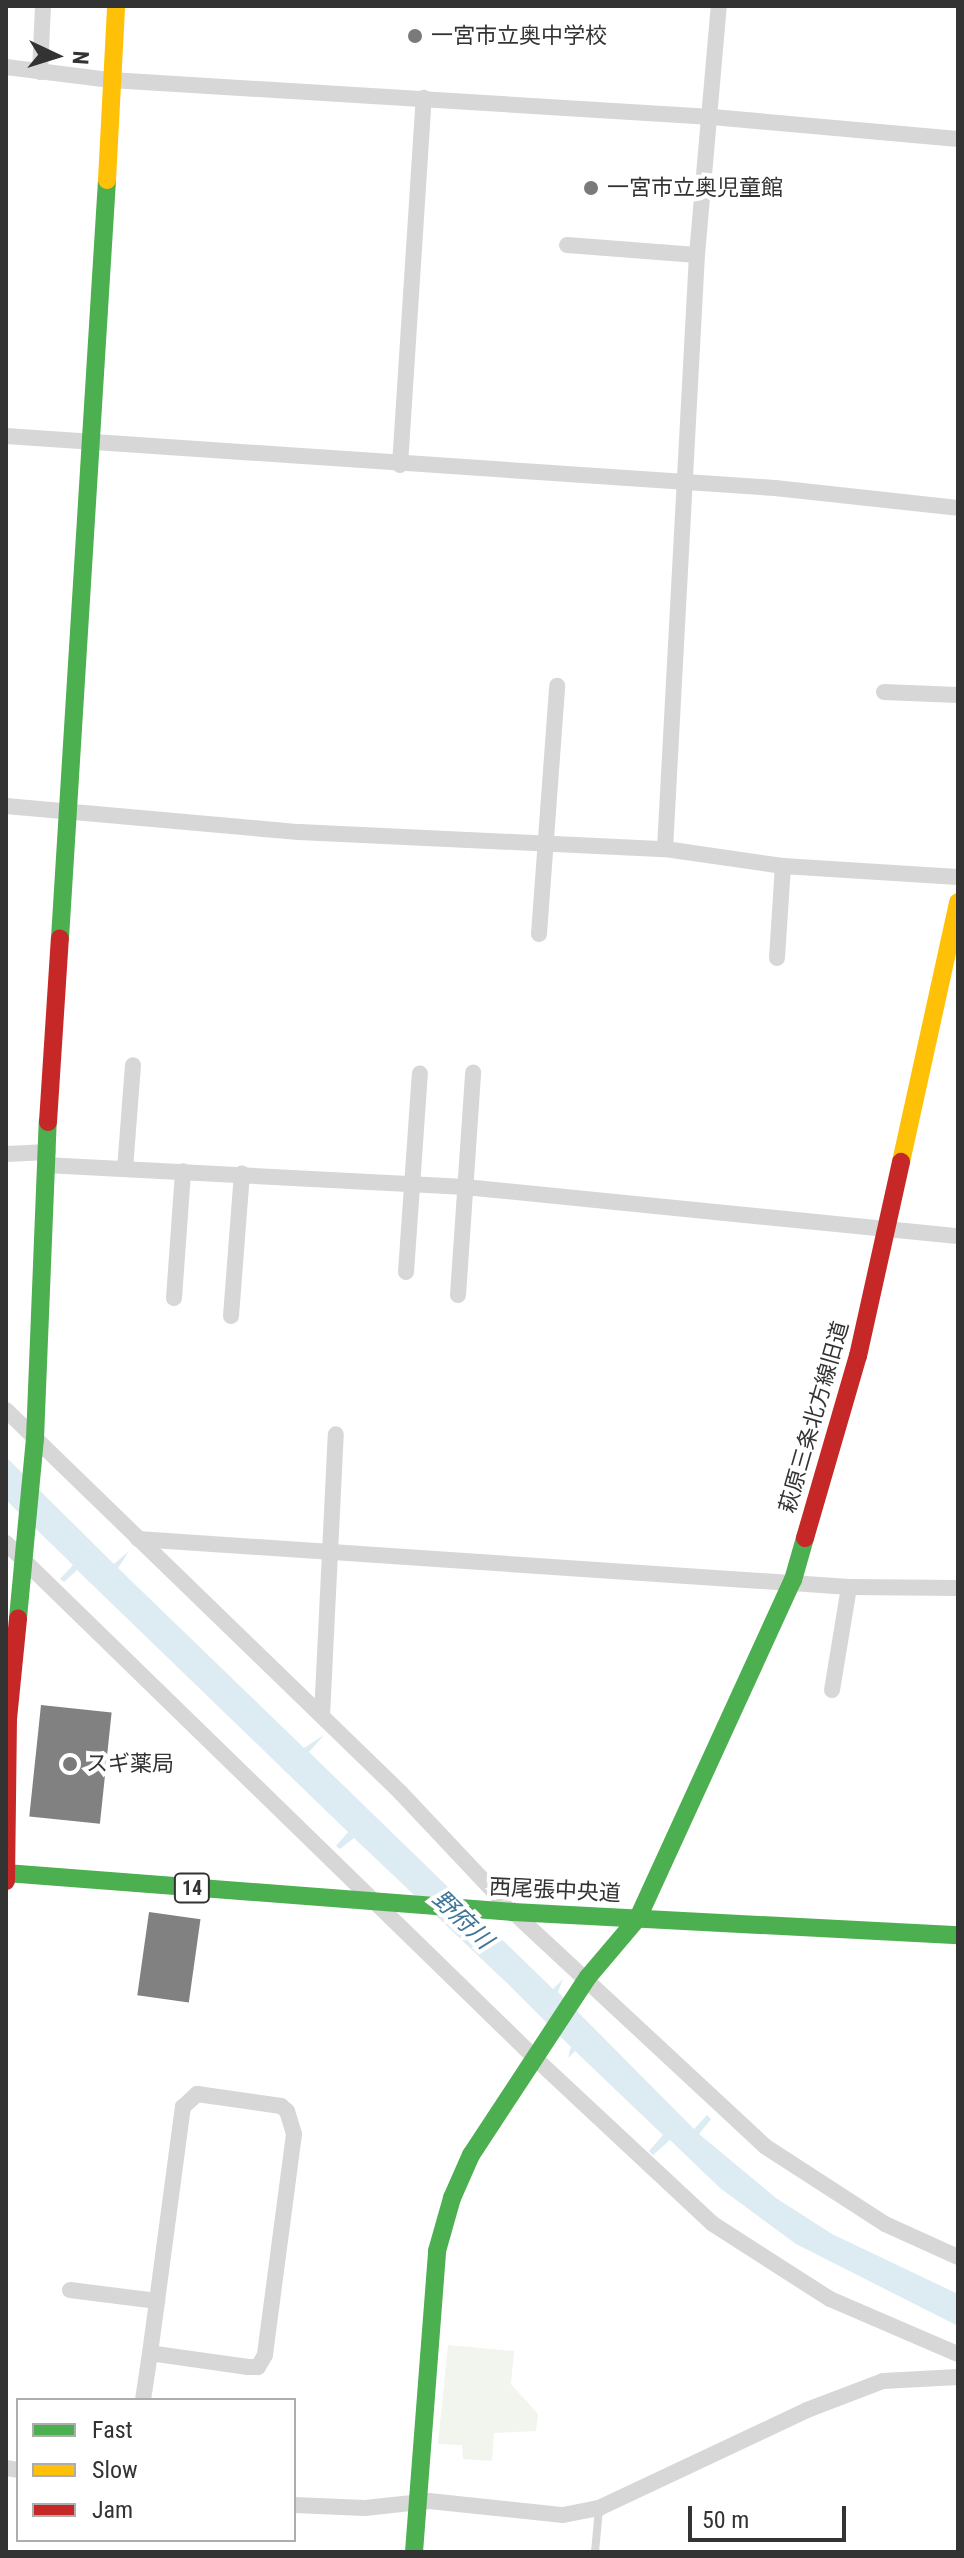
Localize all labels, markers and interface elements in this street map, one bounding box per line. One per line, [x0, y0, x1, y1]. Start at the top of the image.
north arrow [16, 16, 96, 96]
place label: 一宮市立奥中学校 [431, 23, 607, 49]
marker: 一宮市立奥中学校 [406, 27, 424, 45]
text: N [68, 50, 93, 65]
place label: 一宮市立奥児童館 [607, 175, 783, 201]
marker: 一宮市立奥児童館 [582, 179, 600, 197]
street label: 萩原三条北方線旧道 [774, 1318, 854, 1516]
place label: スギ薬局 [86, 1751, 174, 1777]
marker: スギ薬局 [61, 1755, 79, 1773]
road number: 14 [172, 1872, 212, 1904]
street label: 西尾張中央道 [488, 1873, 622, 1907]
water label: 野府川 [426, 1885, 498, 1955]
legend [16, 2398, 296, 2542]
text: Fast [92, 2416, 133, 2444]
text: Slow [92, 2456, 138, 2484]
scale bar [692, 2490, 850, 2540]
text: Jam [92, 2496, 133, 2524]
text: 50 m [702, 2506, 749, 2534]

